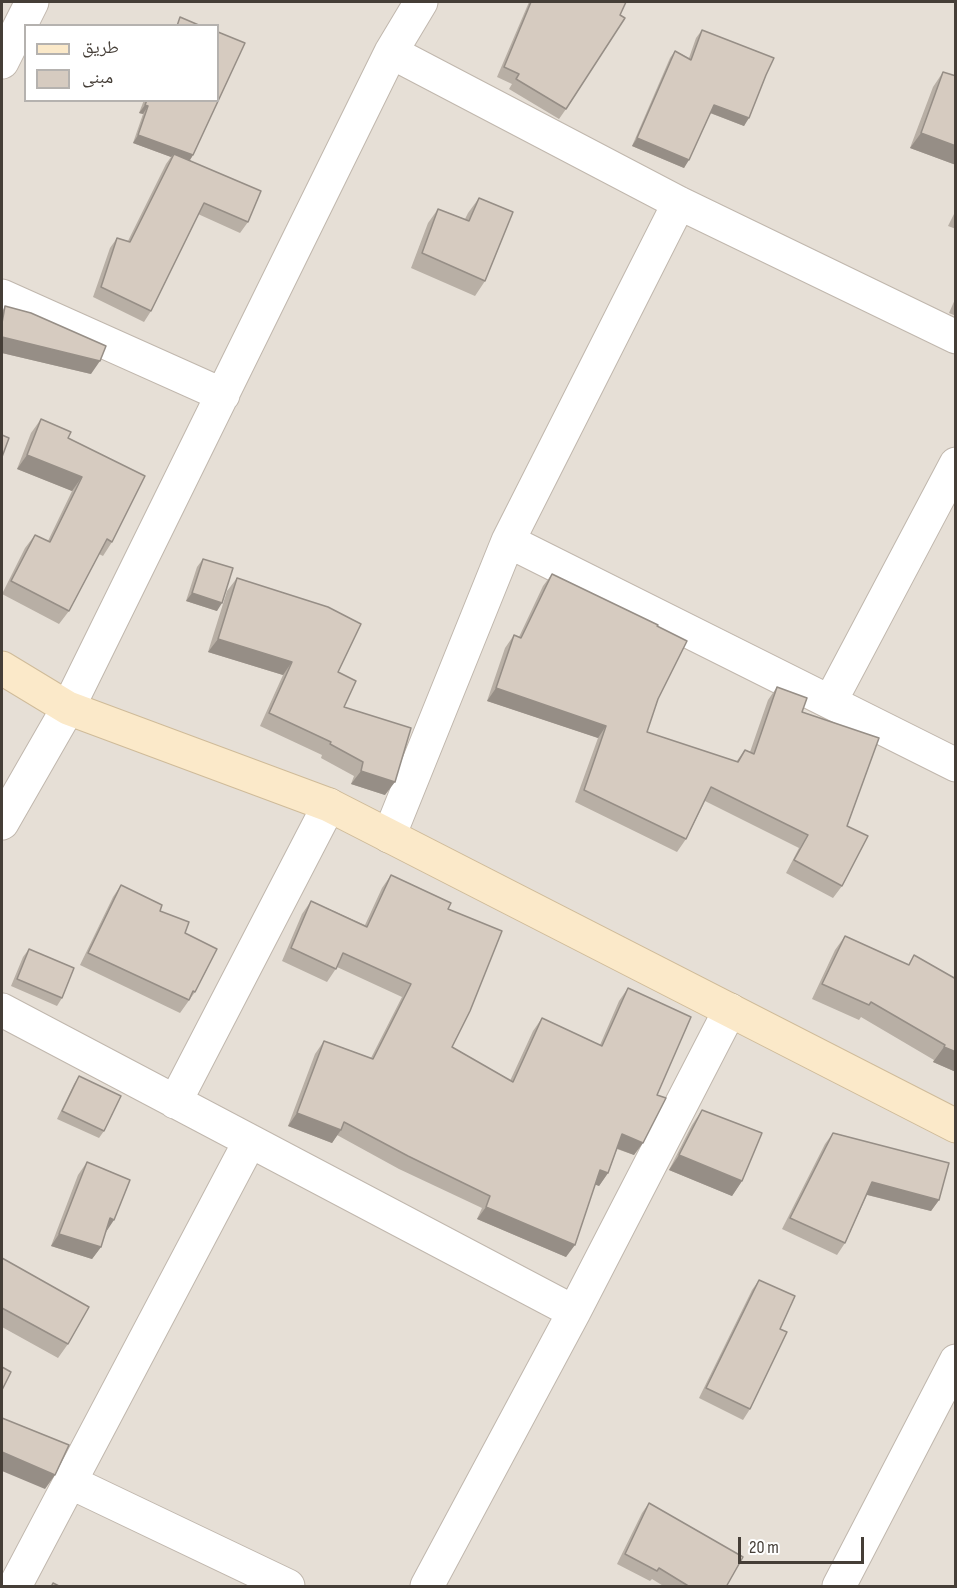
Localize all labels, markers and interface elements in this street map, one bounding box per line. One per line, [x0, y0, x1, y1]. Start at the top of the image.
legend [24, 24, 219, 102]
text: طريق [82, 37, 119, 58]
text: مبنى [82, 67, 113, 88]
scale bar [741, 1525, 867, 1563]
text: 20 m [749, 1537, 779, 1558]

